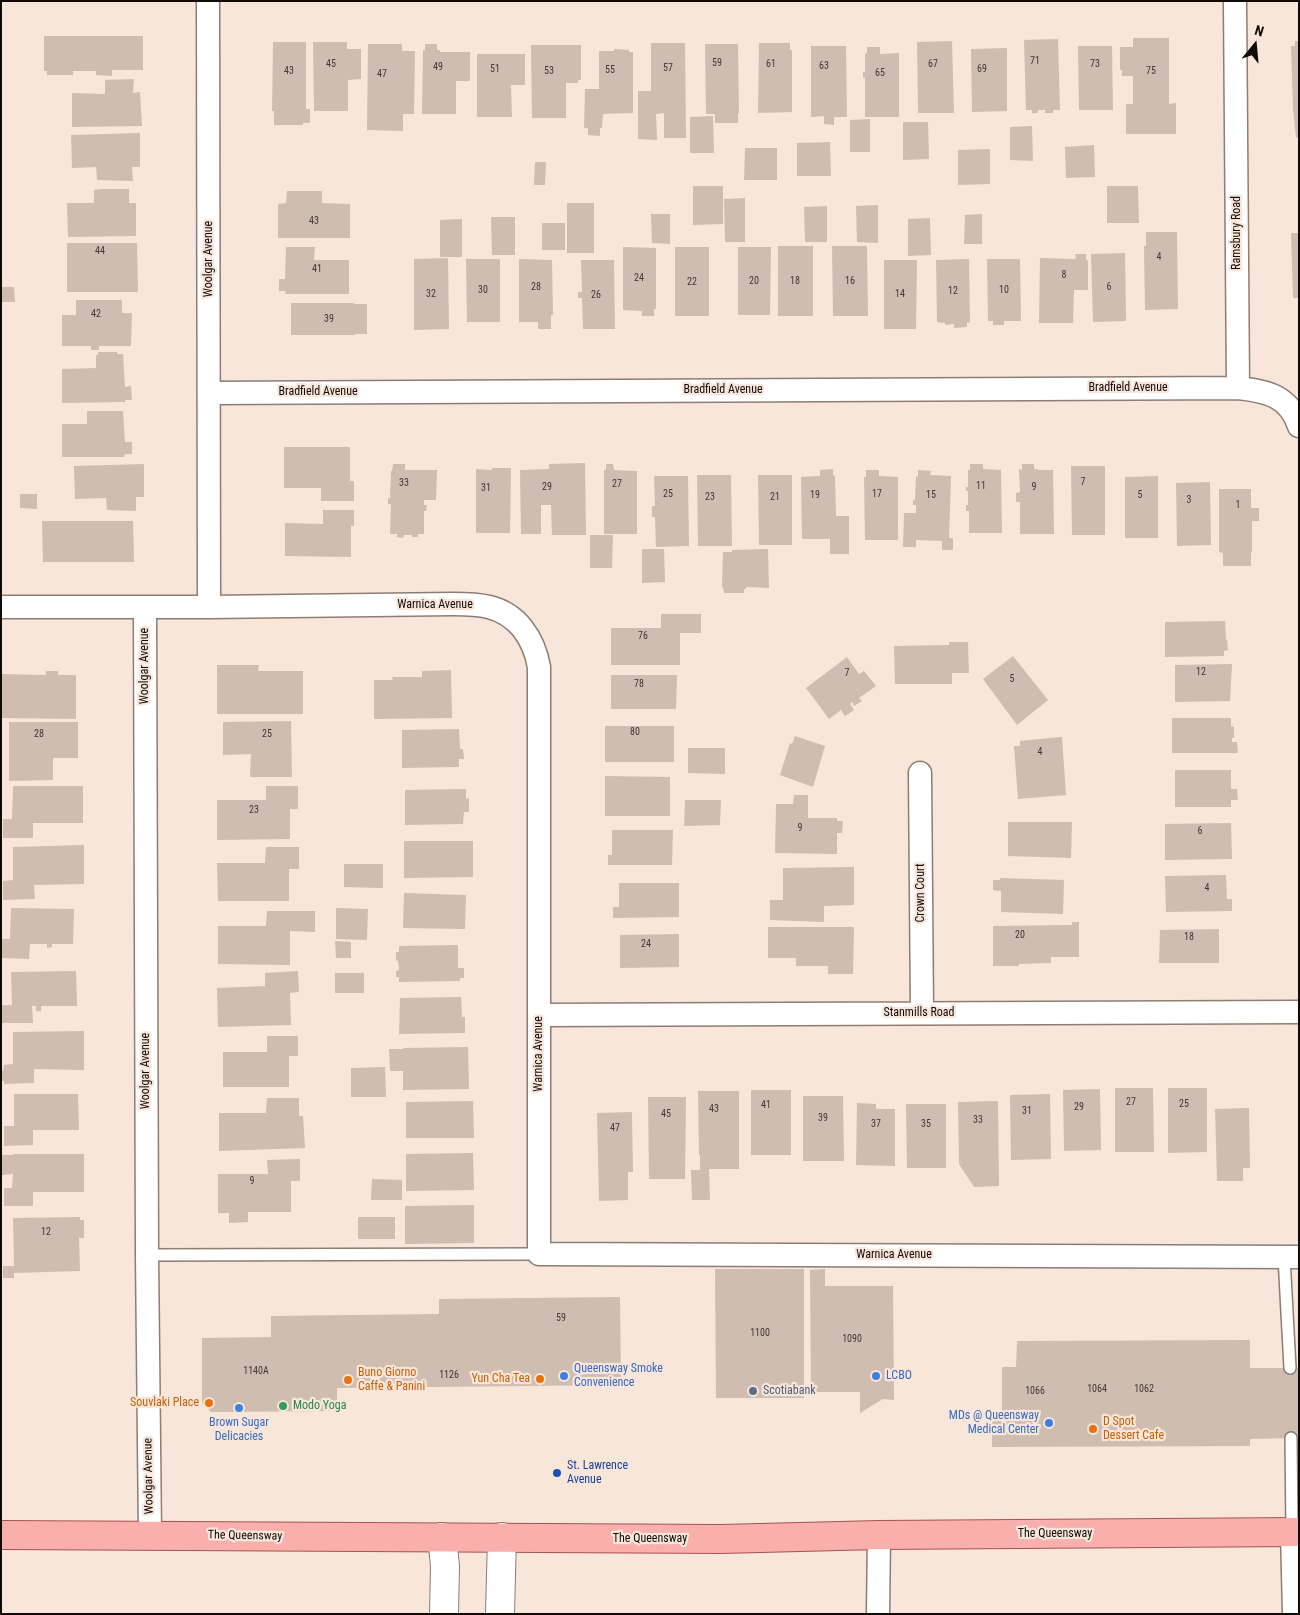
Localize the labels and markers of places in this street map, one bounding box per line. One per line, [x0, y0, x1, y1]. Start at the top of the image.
place label: Queensway Smoke Convenience [574, 1362, 663, 1390]
place label: Buno Giorno Caffe & Panini [358, 1366, 425, 1394]
place label: LCBO [886, 1369, 912, 1383]
marker: Queensway Smoke Convenience [558, 1370, 570, 1382]
marker: LCBO [870, 1370, 882, 1382]
place label: Yun Cha Tea [471, 1372, 530, 1386]
marker: Yun Cha Tea [534, 1373, 546, 1385]
marker: Buno Giorno Caffe & Panini [342, 1374, 354, 1386]
place label: Scotiabank [763, 1384, 816, 1398]
marker: Scotiabank [747, 1385, 759, 1397]
place label: Souvlaki Place [130, 1396, 199, 1410]
marker: Souvlaki Place [203, 1397, 215, 1409]
place label: Modo Yoga [293, 1399, 346, 1413]
marker: Modo Yoga [277, 1400, 289, 1412]
marker: Brown Sugar Delicacies [233, 1402, 245, 1414]
place label: MDs @ Queensway Medical Center [949, 1409, 1039, 1437]
place label: D Spot Dessert Cafe [1103, 1415, 1164, 1443]
place label: Brown Sugar Delicacies [209, 1416, 269, 1444]
marker: MDs @ Queensway Medical Center [1043, 1417, 1055, 1429]
marker: D Spot Dessert Cafe [1087, 1423, 1099, 1435]
place label: St. Lawrence Avenue [567, 1459, 628, 1487]
marker: St. Lawrence Avenue [551, 1467, 563, 1479]

